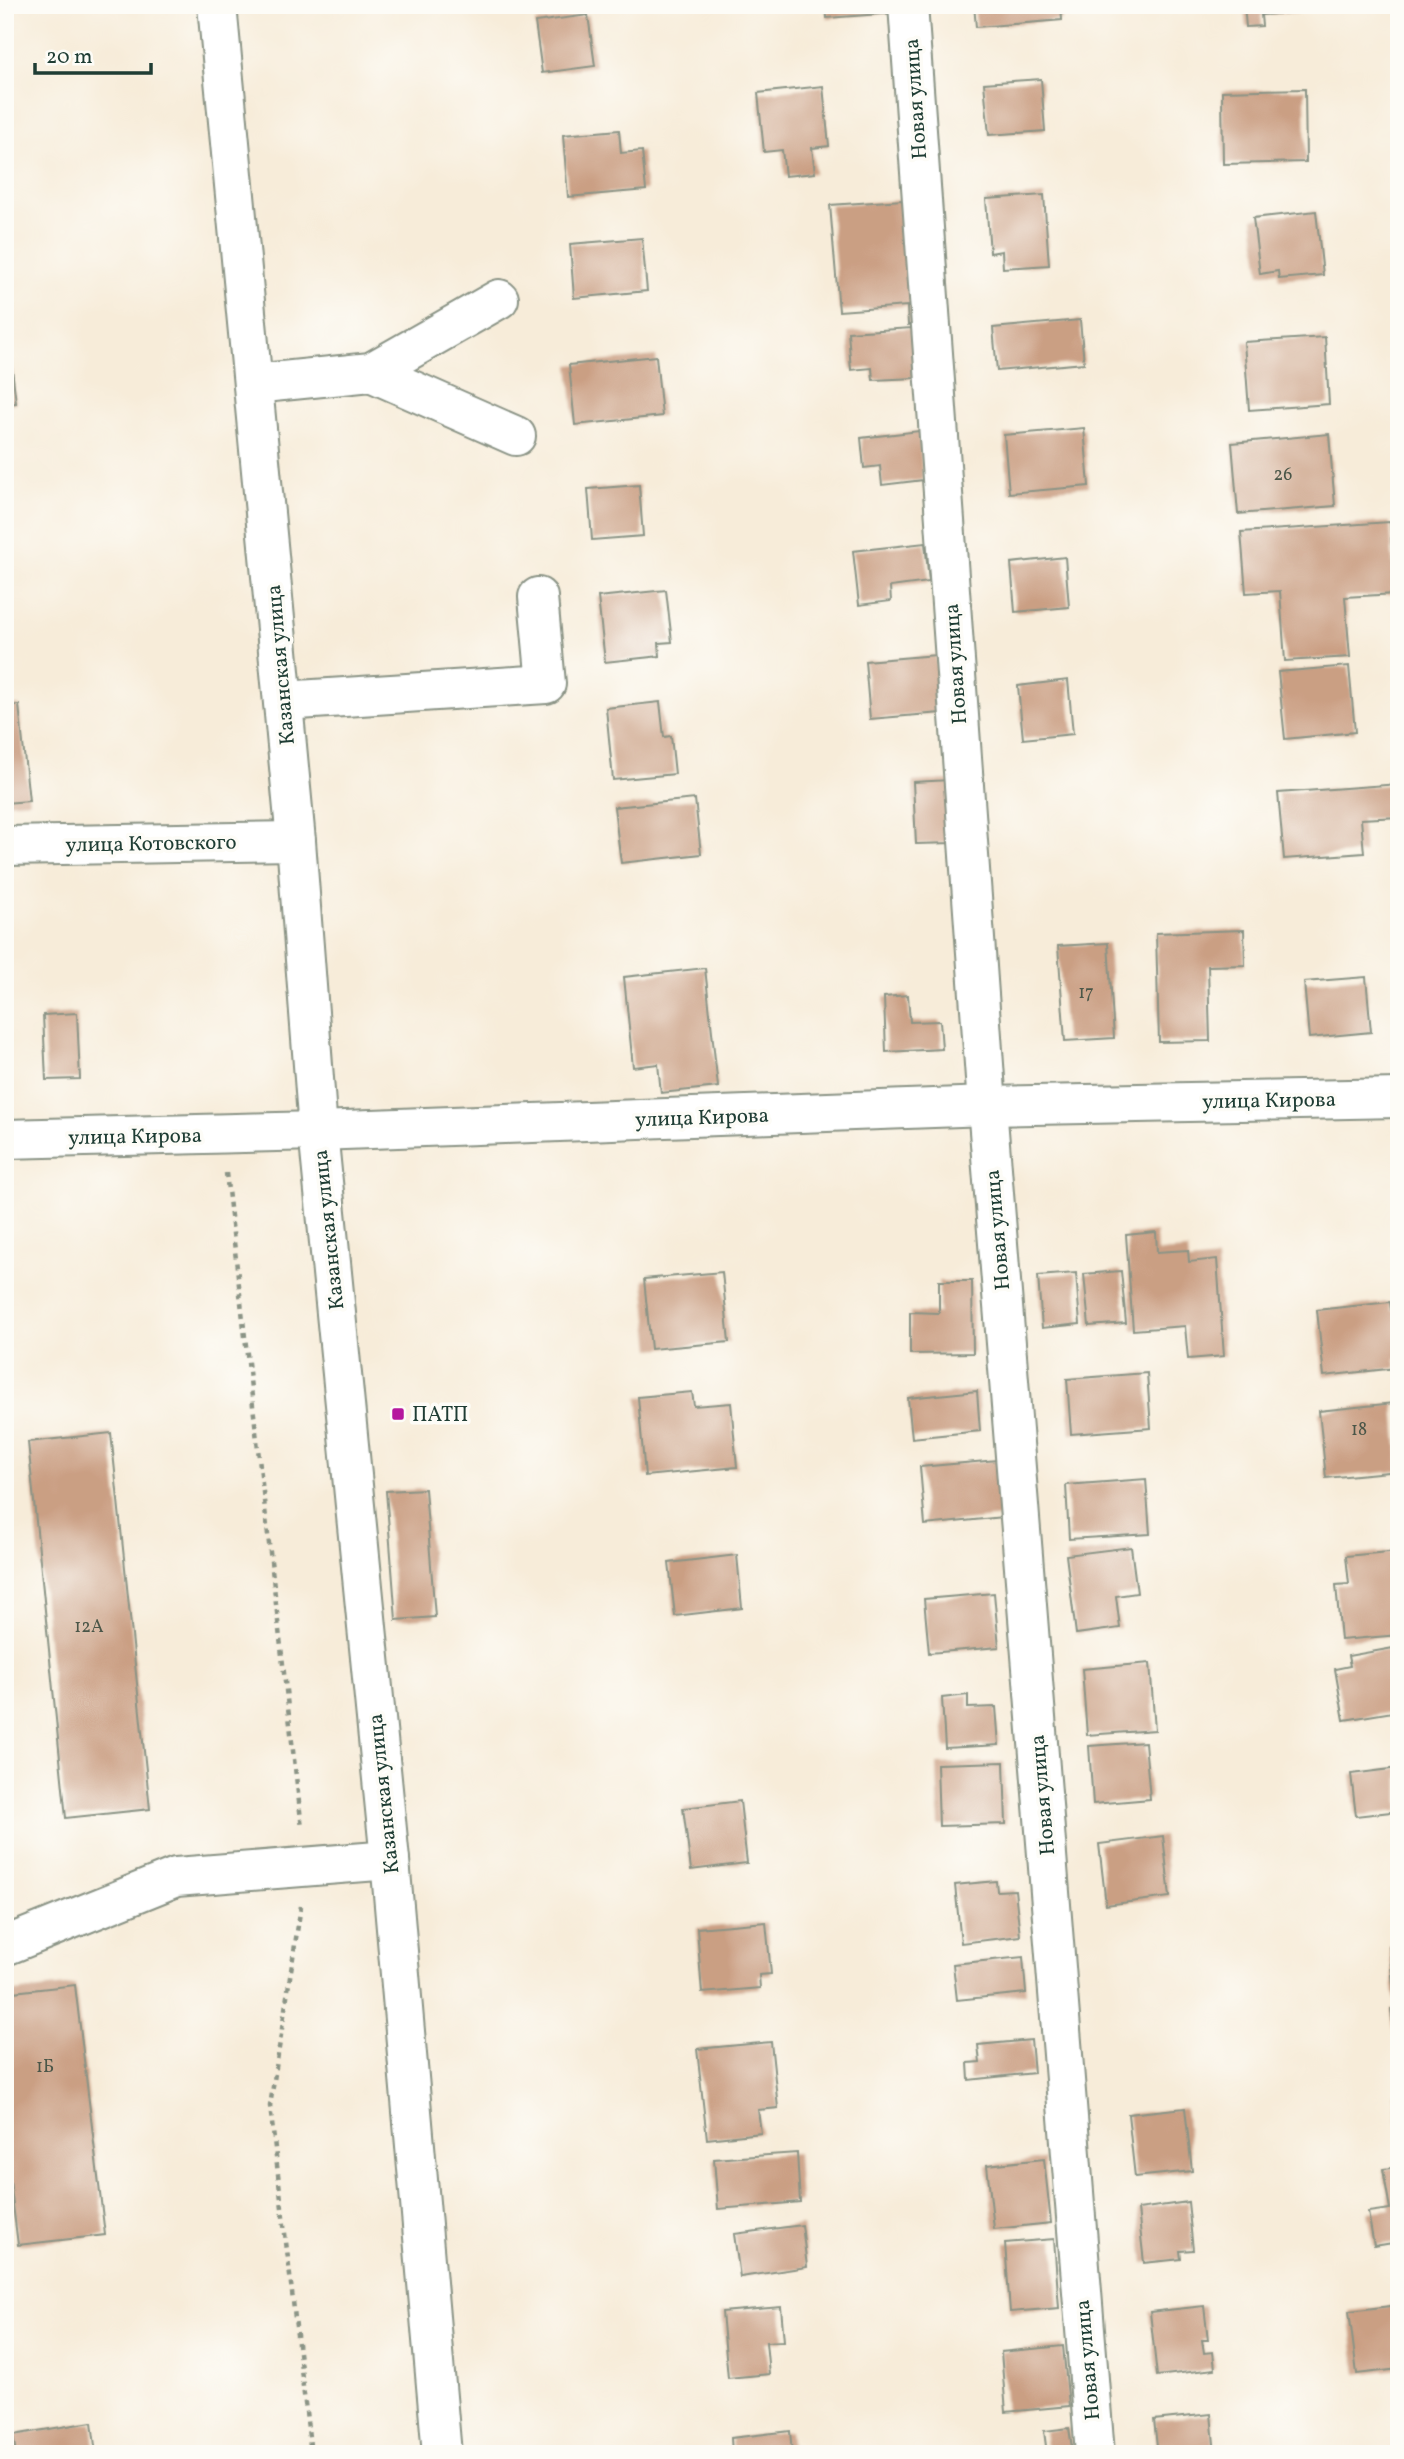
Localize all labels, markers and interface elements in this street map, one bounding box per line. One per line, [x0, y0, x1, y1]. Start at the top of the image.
scale bar [35, 32, 150, 76]
street label: Новая улица [898, 37, 935, 160]
text: 20 m [46, 43, 92, 72]
house number: 26 [1274, 463, 1292, 488]
street label: Казанская улица [260, 583, 303, 746]
street label: Новая улица [938, 602, 975, 725]
street label: улица Котовского [65, 829, 237, 860]
house number: 17 [1078, 981, 1094, 1006]
street label: улица Кирова [1202, 1086, 1336, 1117]
street label: улица Кирова [635, 1102, 770, 1135]
street label: улица Кирова [68, 1122, 202, 1153]
street label: Казанская улица [307, 1148, 352, 1311]
street label: Новая улица [979, 1168, 1018, 1291]
place label: ПАТП [412, 1401, 468, 1430]
marker: ПАТП [390, 1406, 406, 1422]
house number: 18 [1351, 1418, 1367, 1443]
house number: 12А [74, 1615, 104, 1640]
street label: Казанская улица [362, 1712, 407, 1875]
street label: Новая улица [1024, 1733, 1063, 1856]
house number: 1Б [36, 2055, 54, 2080]
street label: Новая улица [1069, 2298, 1108, 2421]

